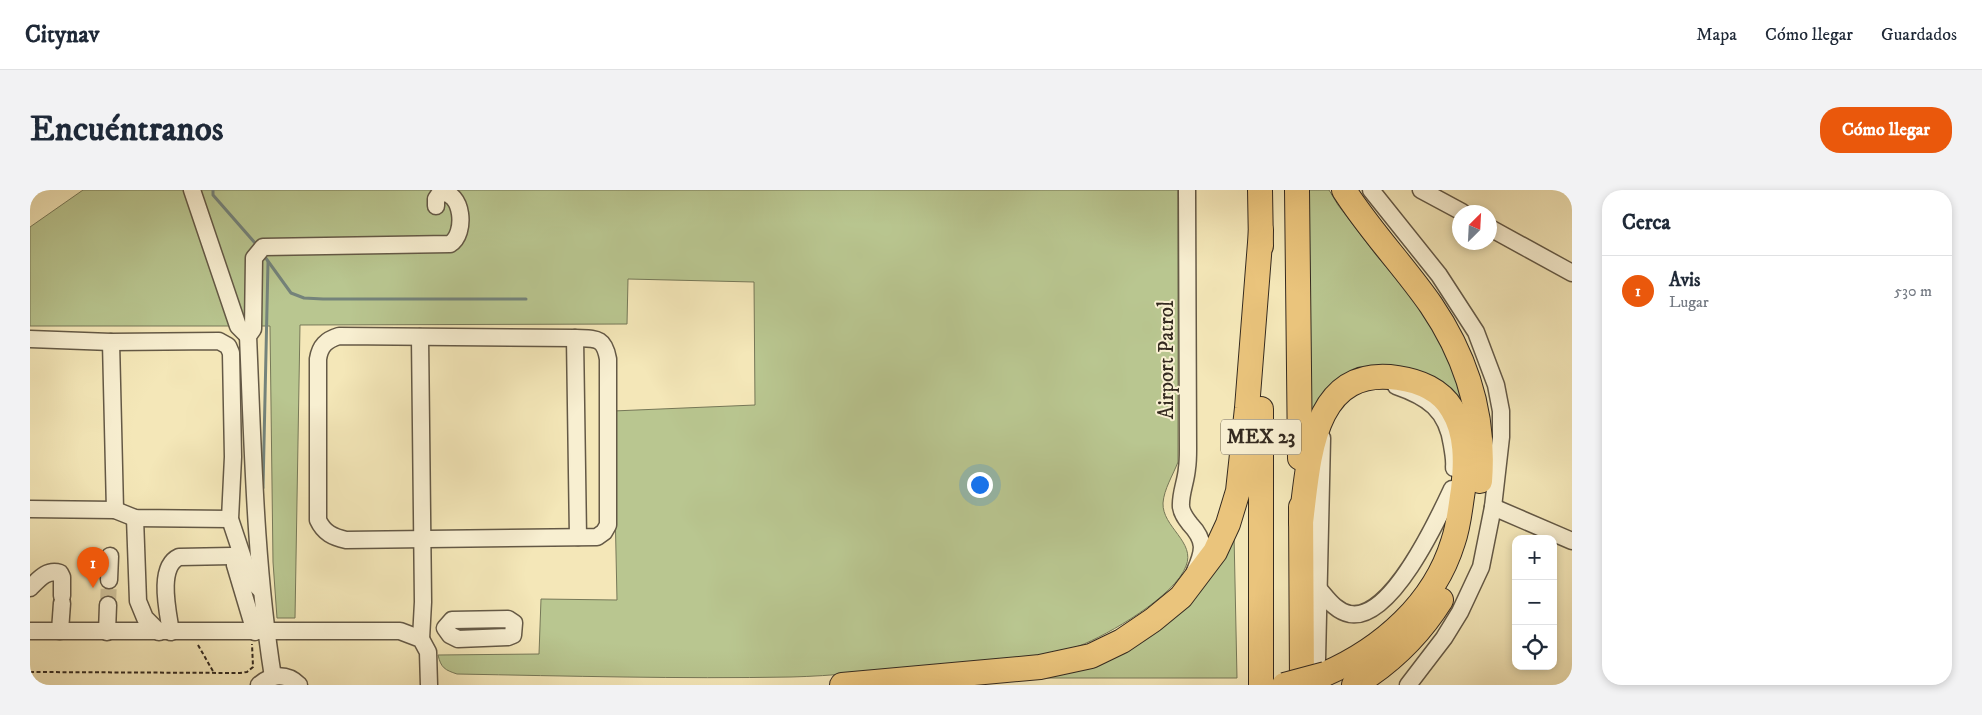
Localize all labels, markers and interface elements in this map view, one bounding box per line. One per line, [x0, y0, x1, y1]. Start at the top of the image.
text: Citynav [25, 20, 99, 50]
text: Mapa [1696, 24, 1737, 46]
text: Cómo llegar [1765, 24, 1853, 46]
text: Guardados [1881, 24, 1957, 46]
button: Cómo llegar [1820, 107, 1952, 153]
text: Encuéntranos [30, 108, 224, 152]
north arrow [1452, 205, 1497, 250]
text: Cerca [1622, 210, 1670, 236]
text: Avis [1669, 269, 1700, 292]
text: 1 [1635, 281, 1641, 301]
text: 530 m [1894, 281, 1932, 301]
text: Lugar [1669, 292, 1709, 312]
street label: Airport Patrol [1154, 300, 1180, 419]
road number: MEX 23 [1221, 420, 1301, 454]
your location [967, 472, 993, 498]
map controls [1512, 535, 1557, 670]
button: + [1512, 535, 1557, 580]
pin: 1 [77, 547, 109, 588]
button: − [1512, 580, 1557, 625]
button: locate [1512, 625, 1557, 670]

